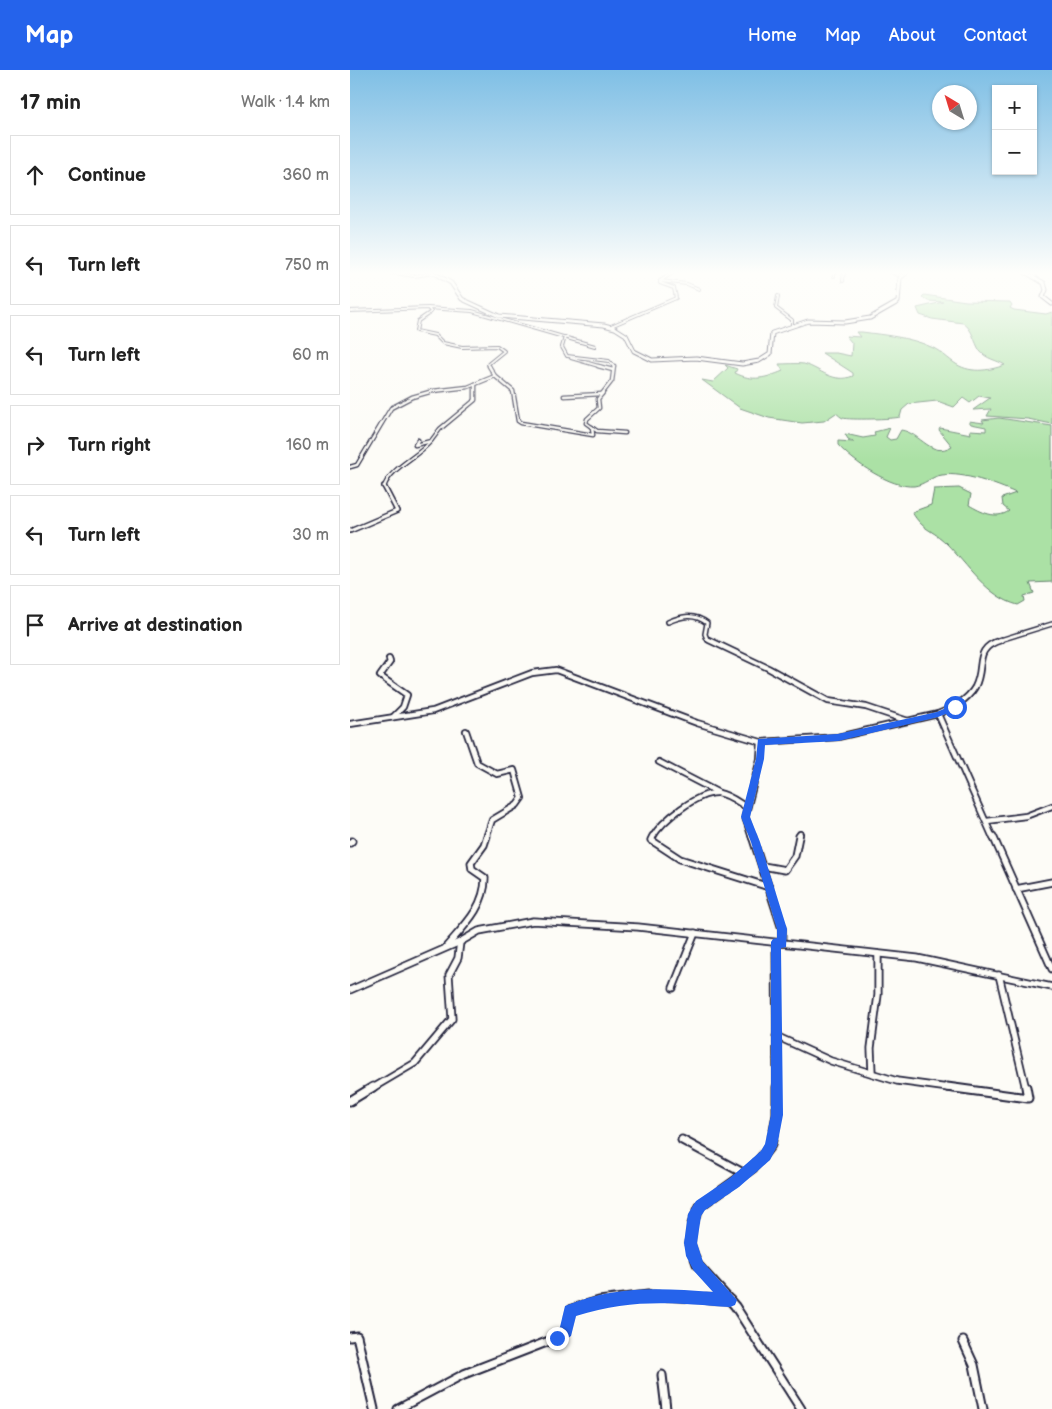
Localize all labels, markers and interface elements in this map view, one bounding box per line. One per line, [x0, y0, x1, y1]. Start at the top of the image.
text: Map [25, 21, 73, 50]
text: Home [748, 25, 797, 46]
text: Map [825, 25, 861, 46]
text: About [889, 25, 936, 46]
text: Contact [964, 25, 1027, 46]
north arrow [932, 85, 977, 130]
map controls [992, 85, 1037, 175]
button: + [992, 85, 1037, 130]
text: 17 min [20, 90, 81, 115]
text: Walk · 1.4 km [241, 93, 330, 112]
button: − [992, 130, 1037, 175]
icon: ahead [21, 161, 49, 189]
text: Continue [68, 164, 146, 187]
text: 360 m [282, 166, 329, 185]
icon: left [21, 251, 49, 279]
text: Turn left [68, 254, 140, 277]
text: 750 m [285, 256, 329, 275]
icon: left [21, 341, 49, 369]
text: Turn left [68, 344, 140, 367]
text: 60 m [292, 346, 329, 365]
icon: right [21, 431, 49, 459]
text: Turn right [68, 434, 151, 457]
text: 160 m [286, 436, 329, 455]
icon: left [21, 521, 49, 549]
text: Turn left [68, 524, 140, 547]
text: 30 m [292, 526, 329, 545]
icon: arrive [21, 611, 49, 639]
text: Arrive at destination [68, 614, 243, 637]
route start [944, 696, 967, 719]
route end [546, 1327, 569, 1350]

